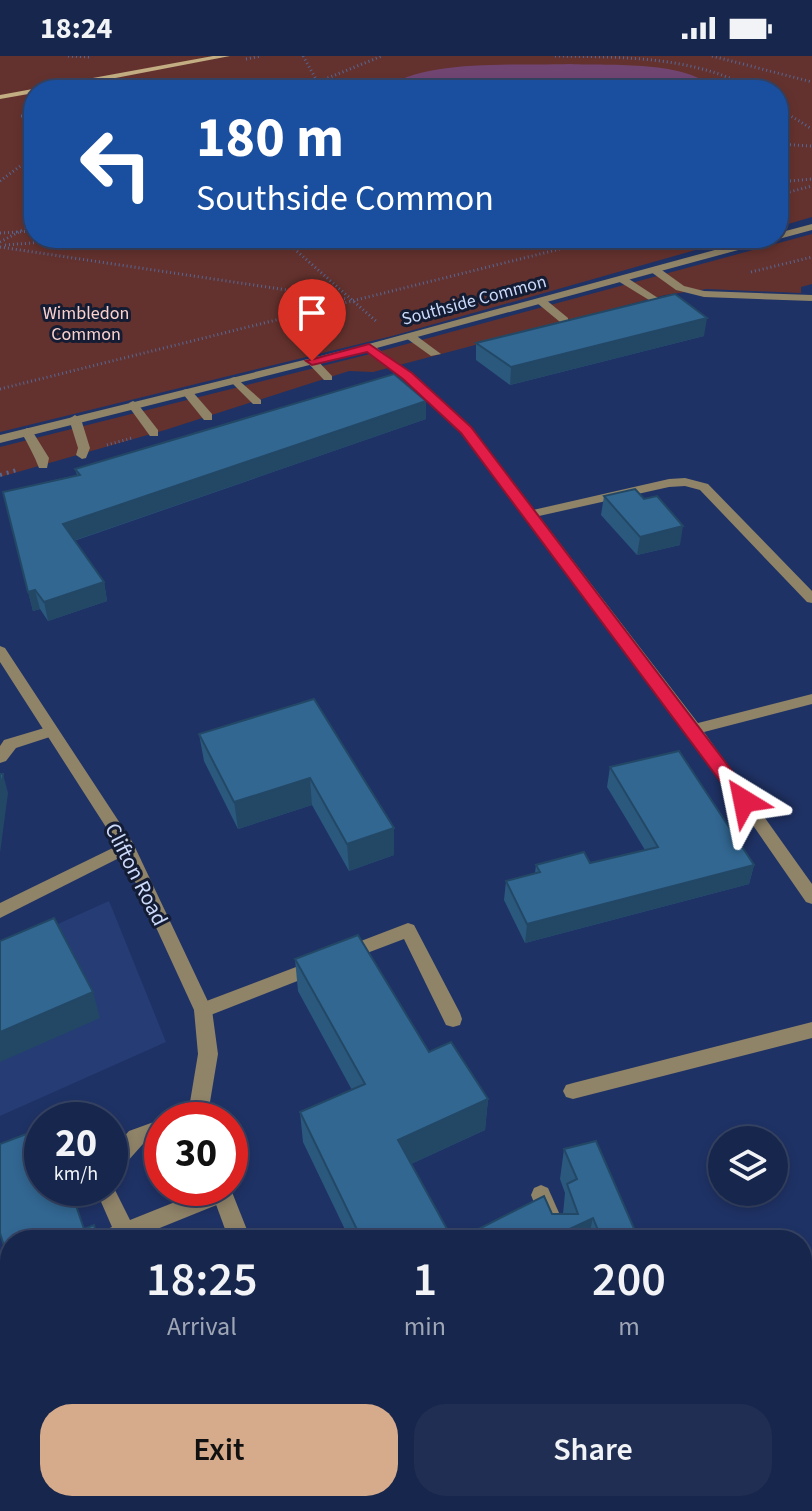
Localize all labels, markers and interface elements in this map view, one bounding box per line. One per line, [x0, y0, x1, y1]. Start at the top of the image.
text: 18:24 [40, 7, 112, 50]
text: 180 m [196, 99, 344, 178]
icon: left [64, 112, 168, 216]
text: Southside Common [196, 173, 494, 224]
street label: Southside Common [399, 269, 549, 332]
pin [278, 279, 346, 361]
icon: arrive [290, 291, 334, 335]
park label: Wimbledon Common [43, 301, 129, 347]
position arrow [702, 759, 786, 843]
street label: Clifton Road [96, 817, 176, 932]
speed limit sign: 30 [144, 1102, 248, 1206]
text: 20 [55, 1115, 97, 1172]
map controls [708, 1126, 788, 1206]
button: layers [708, 1126, 788, 1206]
text: km/h [54, 1160, 98, 1188]
text: 18:25 [146, 1246, 258, 1314]
text: 1 [413, 1246, 437, 1314]
text: 200 [592, 1246, 666, 1314]
text: Arrival [167, 1308, 237, 1345]
text: min [404, 1308, 446, 1345]
text: m [618, 1308, 640, 1345]
button: Exit [40, 1404, 398, 1496]
button: Share [414, 1404, 772, 1496]

